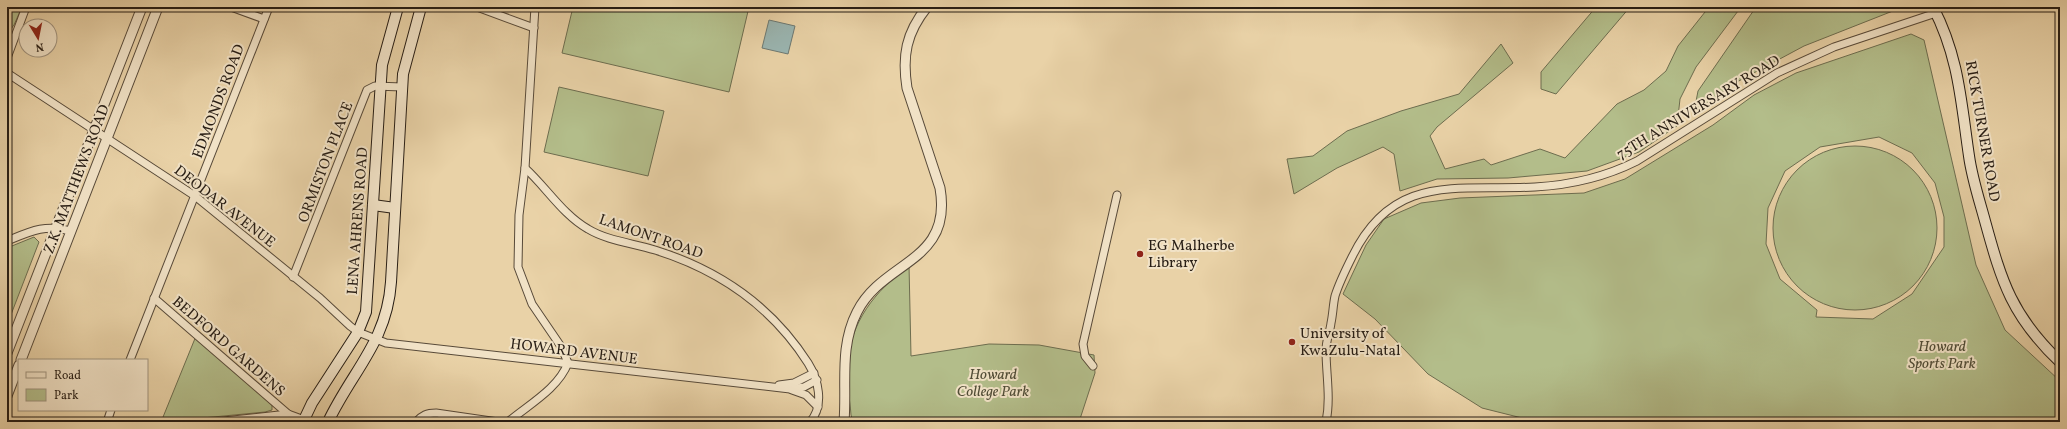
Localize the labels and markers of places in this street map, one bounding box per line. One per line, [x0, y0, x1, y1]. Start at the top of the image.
place label: EG Malherbe Library [1148, 236, 1235, 274]
marker: EG Malherbe Library [1135, 249, 1145, 259]
place label: University of KwaZulu-Natal [1300, 324, 1401, 362]
marker: University of KwaZulu-Natal [1287, 337, 1297, 347]

